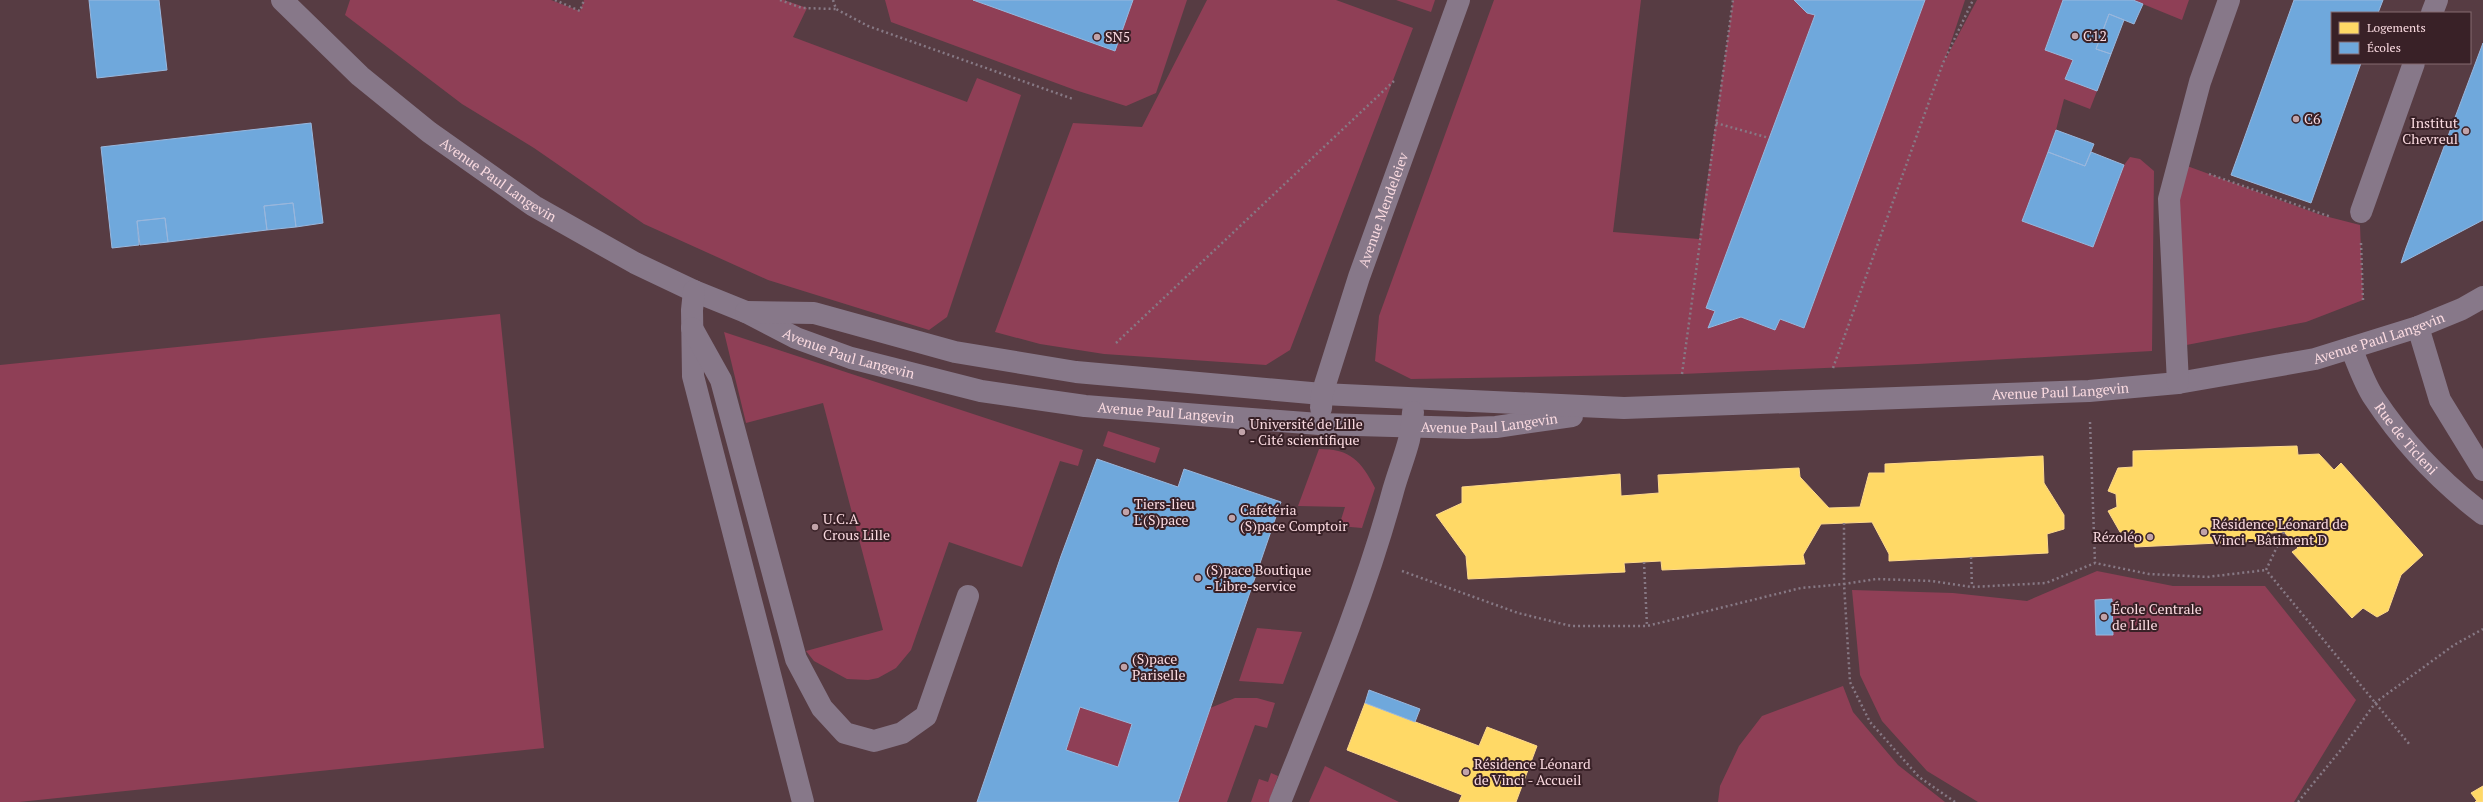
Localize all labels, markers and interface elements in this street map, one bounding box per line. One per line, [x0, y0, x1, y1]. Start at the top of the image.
legend [2331, 12, 2471, 64]
text: Logements [2367, 20, 2426, 35]
place label: C12 [2083, 26, 2107, 45]
place label: SN5 [1105, 27, 1130, 46]
marker: C12 [2070, 31, 2080, 41]
marker: SN5 [1092, 32, 1102, 42]
text: Écoles [2367, 40, 2401, 55]
place label: C6 [2304, 109, 2321, 128]
place label: Institut Chevreul [2402, 113, 2459, 148]
marker: C6 [2291, 114, 2301, 124]
marker: Institut Chevreul [2461, 126, 2471, 136]
street label: Avenue Paul Langevin [437, 133, 561, 226]
street label: Avenue Mendeleiev [1353, 149, 1413, 270]
street label: Avenue Paul Langevin [2310, 307, 2448, 368]
street label: Avenue Paul Langevin [780, 323, 917, 383]
street label: Avenue Paul Langevin [1991, 377, 2130, 404]
street label: Avenue Paul Langevin [1097, 397, 1236, 427]
street label: Rue de Ticleni [2371, 398, 2442, 479]
street label: Avenue Paul Langevin [1421, 408, 1560, 437]
place label: Université de Lille ‐ Cité scientifique [1250, 414, 1363, 449]
marker: Université de Lille ‐ Cité scientifique [1237, 427, 1247, 437]
place label: Tiers-lieu L'(S)pace [1134, 494, 1195, 529]
place label: Cafétéria (S)pace Comptoir [1240, 500, 1348, 535]
marker: Tiers-lieu L'(S)pace [1121, 507, 1131, 517]
place label: U.C.A Crous Lille [823, 509, 890, 544]
marker: Cafétéria (S)pace Comptoir [1227, 513, 1237, 523]
place label: Résidence Léonard de Vinci - Bâtiment D [2212, 514, 2347, 549]
marker: U.C.A Crous Lille [810, 522, 820, 532]
place label: Rézoléo [2093, 527, 2142, 546]
marker: Résidence Léonard de Vinci - Bâtiment D [2199, 527, 2209, 537]
marker: Rézoléo [2145, 532, 2155, 542]
place label: (S)pace Boutique - Libre-service [1206, 560, 1311, 595]
marker: (S)pace Boutique - Libre-service [1193, 573, 1203, 583]
place label: École Centrale de Lille [2112, 599, 2202, 634]
marker: École Centrale de Lille [2099, 612, 2109, 622]
place label: (S)pace Pariselle [1132, 649, 1186, 684]
marker: (S)pace Pariselle [1119, 662, 1129, 672]
place label: Résidence Léonard de Vinci - Accueil [1474, 754, 1591, 789]
marker: Résidence Léonard de Vinci - Accueil [1461, 767, 1471, 777]

